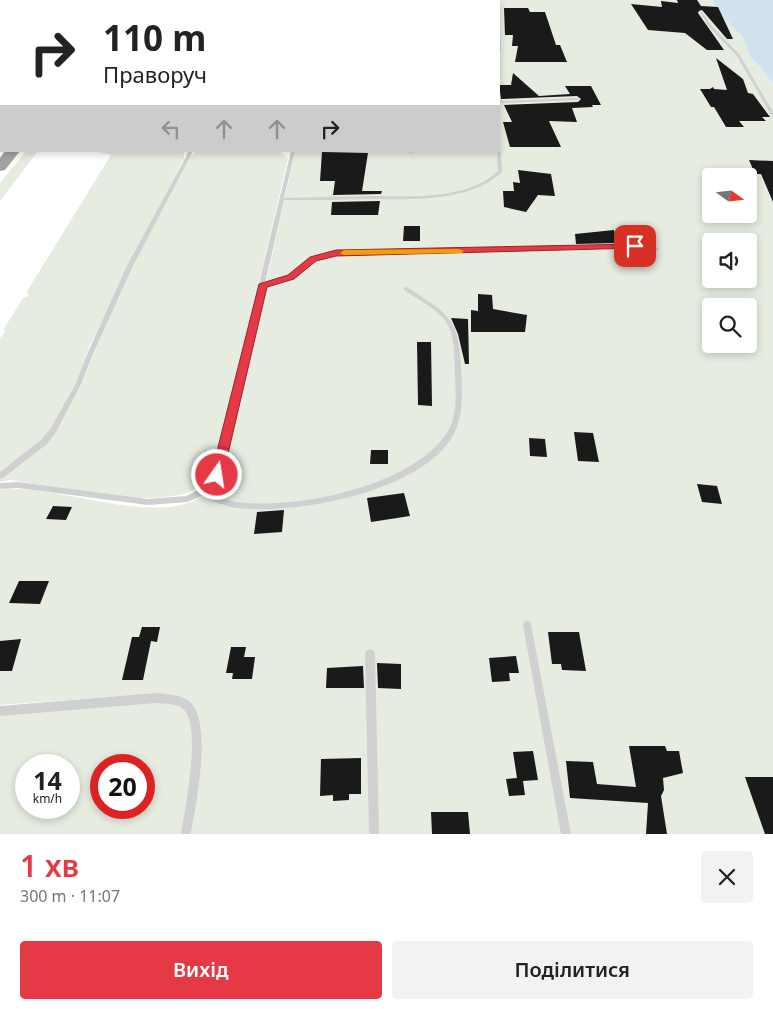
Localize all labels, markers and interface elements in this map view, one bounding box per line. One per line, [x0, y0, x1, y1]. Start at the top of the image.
text: 110 m [103, 14, 206, 61]
icon: right [20, 20, 85, 85]
text: Праворуч [103, 59, 207, 89]
icon: left [157, 115, 185, 143]
icon: ahead [210, 115, 238, 143]
icon: ahead [263, 115, 291, 143]
icon: right [316, 115, 344, 143]
north arrow [702, 168, 758, 222]
map controls [702, 168, 757, 353]
pin [614, 225, 656, 267]
icon: arrive [621, 232, 649, 260]
button: sound [702, 233, 757, 288]
button: search [702, 298, 757, 353]
position arrow [190, 448, 242, 500]
speed limit sign: 20 [90, 754, 155, 819]
text: 14 [33, 763, 62, 797]
text: km/h [33, 790, 62, 807]
text: 1 хв [20, 845, 79, 886]
button: close [701, 851, 753, 903]
text: 300 m · 11:07 [20, 885, 120, 907]
button: Вихід [20, 941, 382, 999]
button: Поділитися [392, 941, 753, 999]

